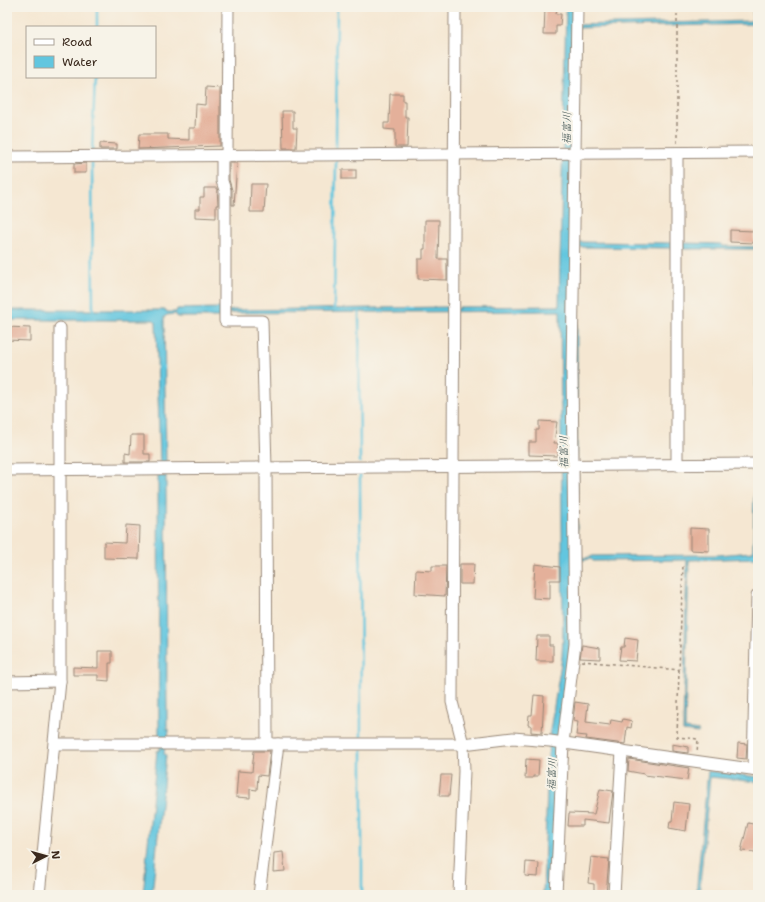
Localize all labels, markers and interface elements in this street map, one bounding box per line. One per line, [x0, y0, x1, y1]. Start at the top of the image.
legend [26, 26, 156, 78]
text: Road [62, 34, 93, 50]
text: Water [62, 54, 98, 70]
water label: 福富川 [559, 111, 575, 145]
water label: 福富川 [556, 435, 572, 469]
water label: 福富川 [544, 757, 560, 791]
north arrow [26, 836, 66, 876]
text: N [48, 850, 63, 860]

